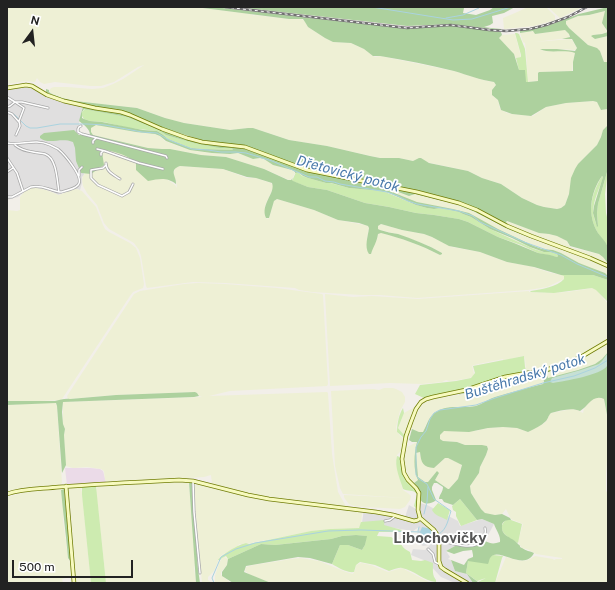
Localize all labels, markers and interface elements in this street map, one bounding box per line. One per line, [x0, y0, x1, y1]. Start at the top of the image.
north arrow [12, 12, 52, 52]
text: N [29, 13, 41, 27]
water label: Dřetovický potok [295, 152, 401, 196]
water label: Buštěhradský potok [463, 351, 587, 403]
district label: Libochovičky [393, 529, 487, 547]
scale bar [14, 552, 135, 578]
text: 500 m [19, 560, 55, 574]

